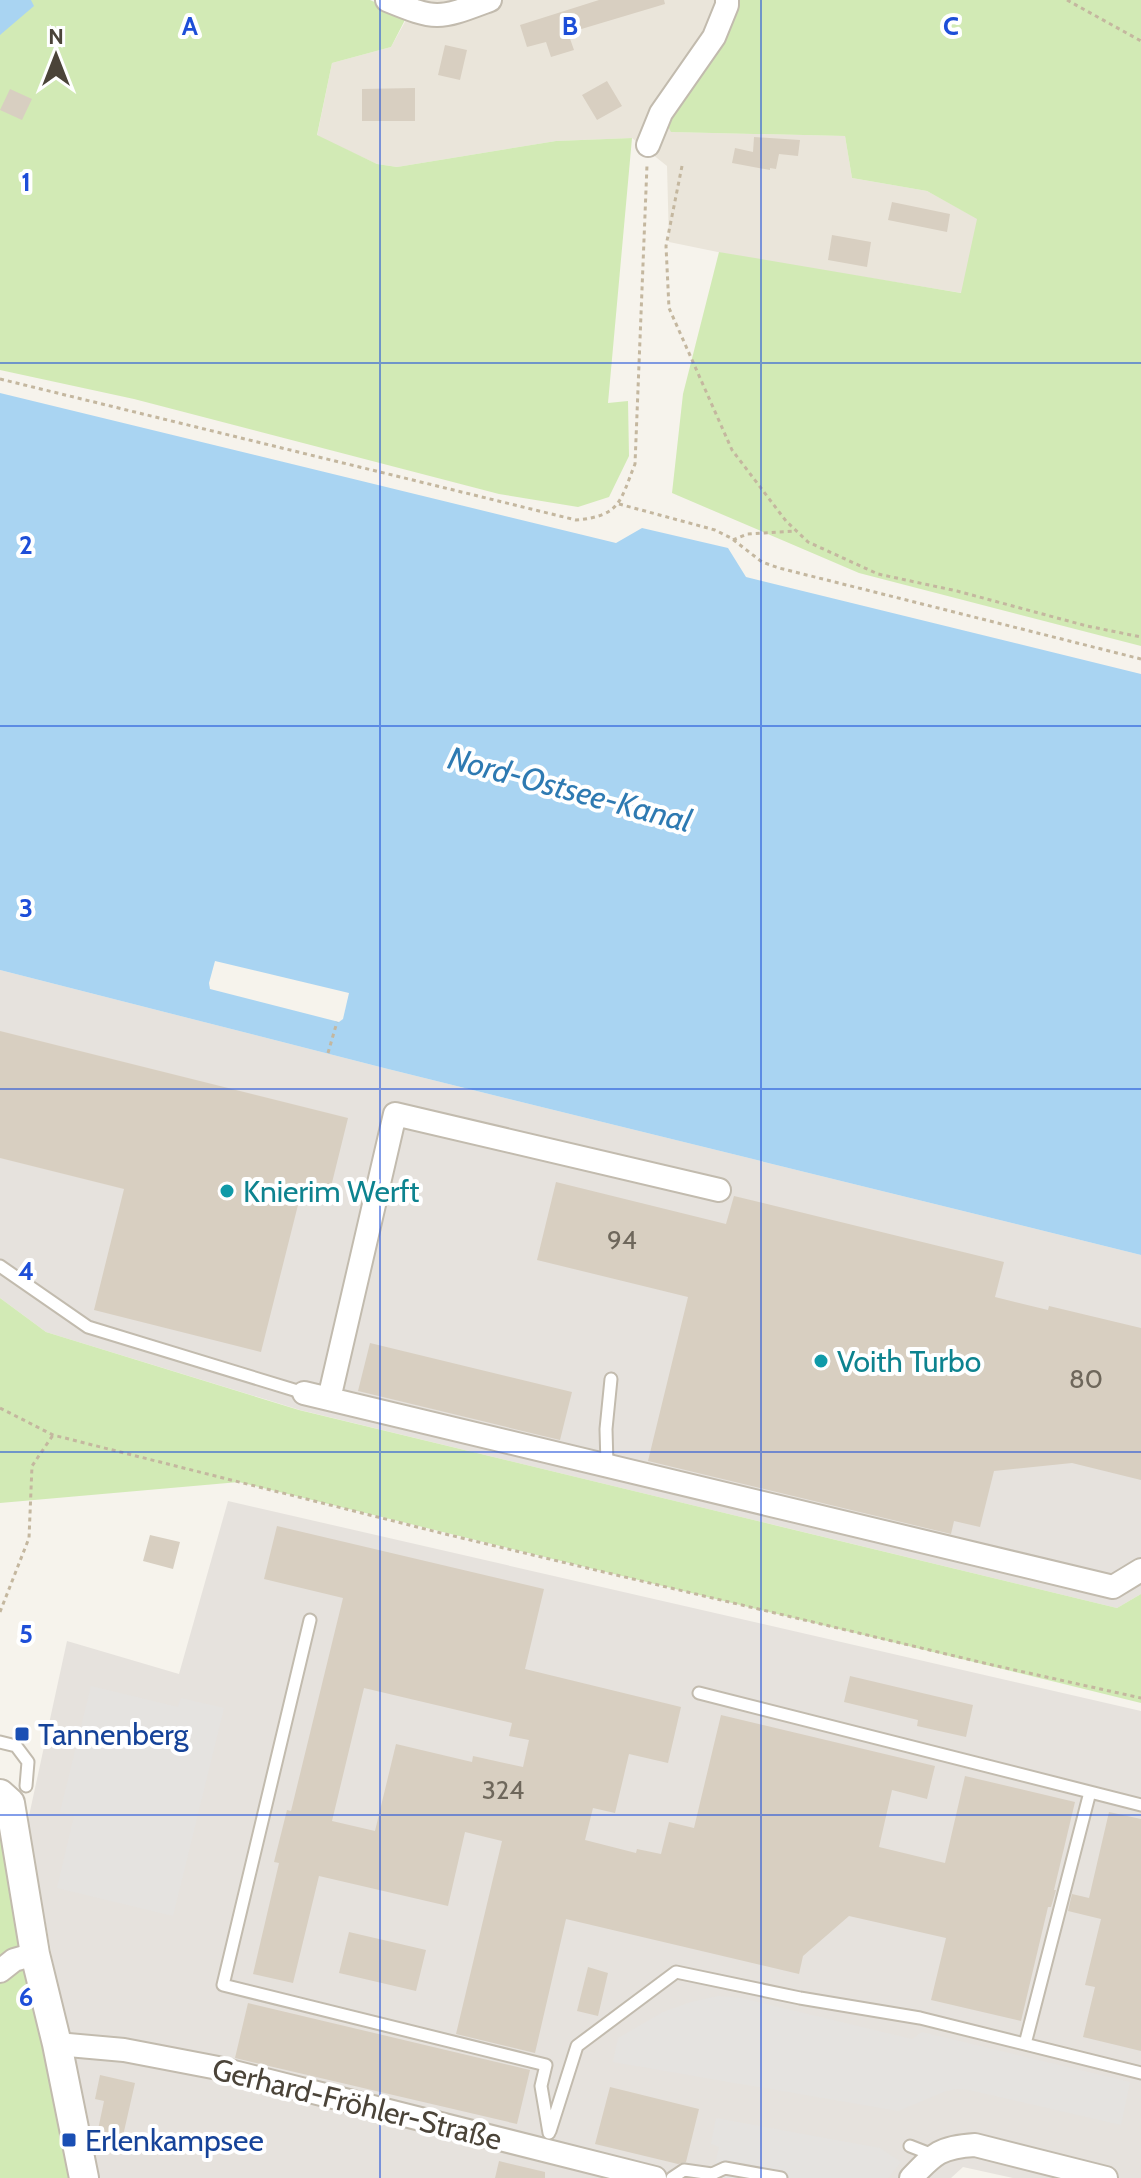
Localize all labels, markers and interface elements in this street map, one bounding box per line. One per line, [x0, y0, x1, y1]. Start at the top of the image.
text: A [182, 10, 199, 42]
text: B [562, 10, 578, 42]
text: C [943, 10, 959, 42]
north arrow [16, 16, 96, 96]
text: N [48, 23, 64, 50]
text: 1 [21, 166, 31, 198]
text: 2 [19, 529, 33, 561]
water label: Nord-Ostsee-Kanal [444, 738, 697, 840]
text: 3 [19, 892, 33, 924]
place label: Knierim Werft [243, 1173, 419, 1210]
marker: Knierim Werft [218, 1182, 236, 1200]
house number: 94 [607, 1224, 637, 1256]
text: 4 [18, 1255, 34, 1287]
place label: Voith Turbo [837, 1343, 981, 1380]
marker: Voith Turbo [812, 1352, 830, 1370]
house number: 80 [1069, 1363, 1103, 1395]
text: 5 [19, 1618, 33, 1650]
place label: Tannenberg [38, 1716, 190, 1753]
marker: Tannenberg [13, 1725, 31, 1743]
house number: 324 [482, 1774, 524, 1806]
text: 6 [19, 1981, 33, 2013]
street label: Gerhard-Fröhler-Straße [208, 2050, 506, 2158]
place label: Erlenkampsee [85, 2122, 264, 2159]
marker: Erlenkampsee [60, 2131, 78, 2149]

